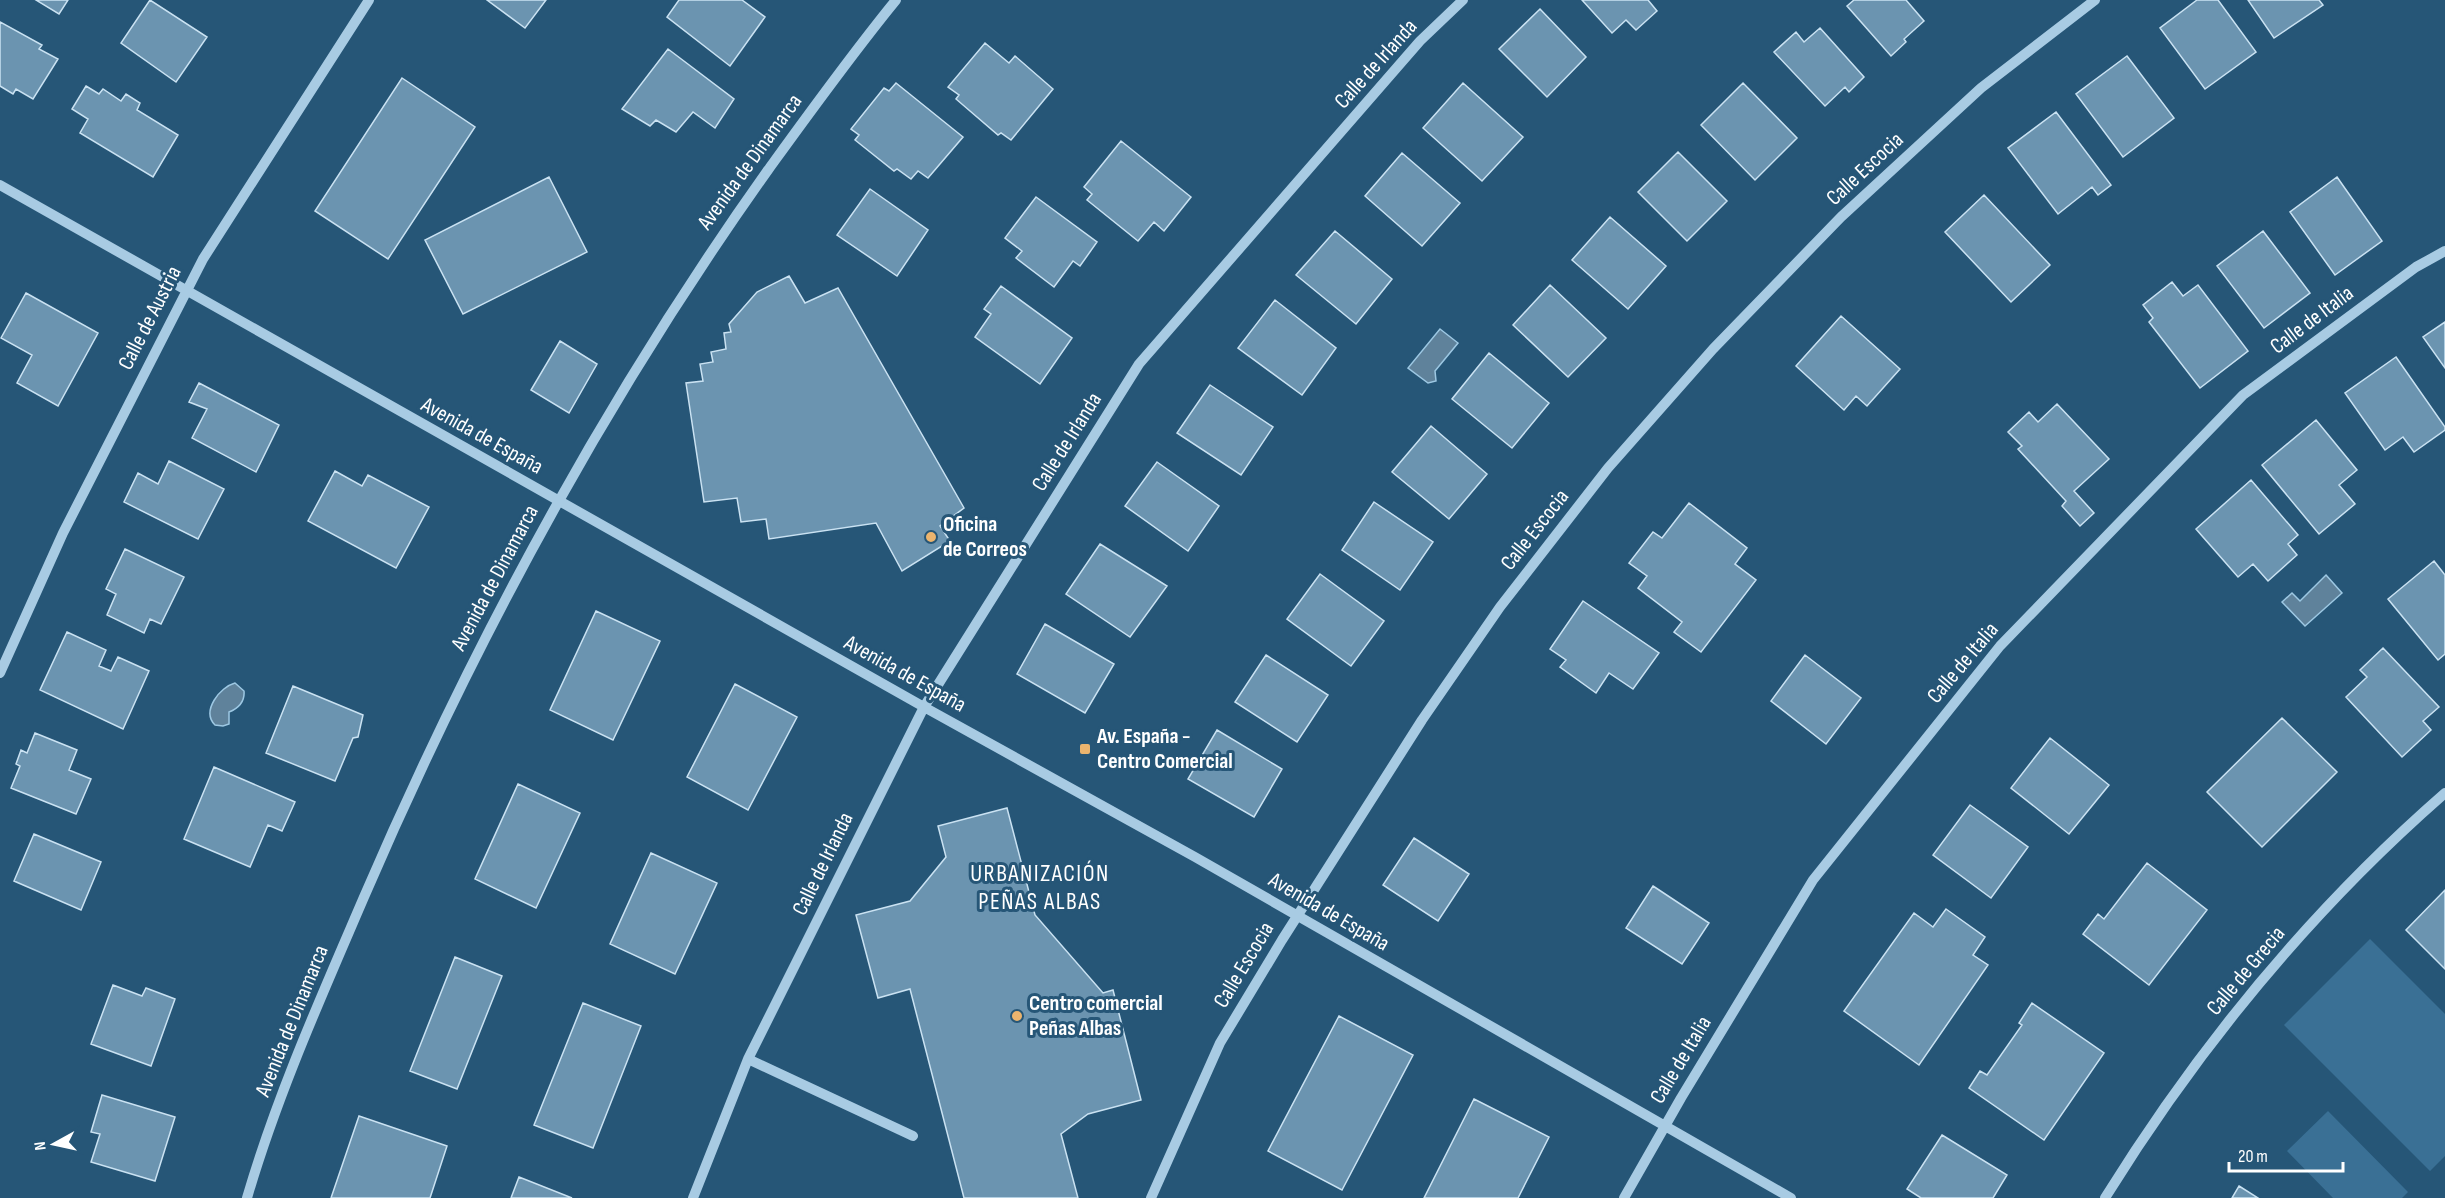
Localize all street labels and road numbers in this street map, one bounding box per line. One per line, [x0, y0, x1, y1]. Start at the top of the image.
street label: Calle de Irlanda [1329, 14, 1423, 114]
street label: Avenida de Dinamarca [691, 89, 808, 236]
street label: Calle Escocia [1821, 127, 1909, 211]
street label: Calle de Austria [112, 262, 188, 374]
street label: Calle de Italia [2265, 280, 2359, 360]
street label: Calle de Irlanda [1026, 388, 1108, 496]
street label: Avenida de España [416, 391, 548, 481]
street label: Calle Escocia [1495, 484, 1575, 576]
street label: Avenida de Dinamarca [445, 501, 545, 656]
street label: Calle de Italia [1921, 617, 2005, 709]
street label: Avenida de España [839, 629, 971, 719]
street label: Calle de Irlanda [786, 808, 860, 920]
street label: Avenida de España [1263, 866, 1394, 957]
street label: Calle Escocia [1208, 917, 1280, 1013]
street label: Calle de Grecia [2201, 921, 2291, 1021]
street label: Avenida de Dinamarca [249, 941, 335, 1102]
street label: Calle de Italia [1644, 1011, 1718, 1109]

